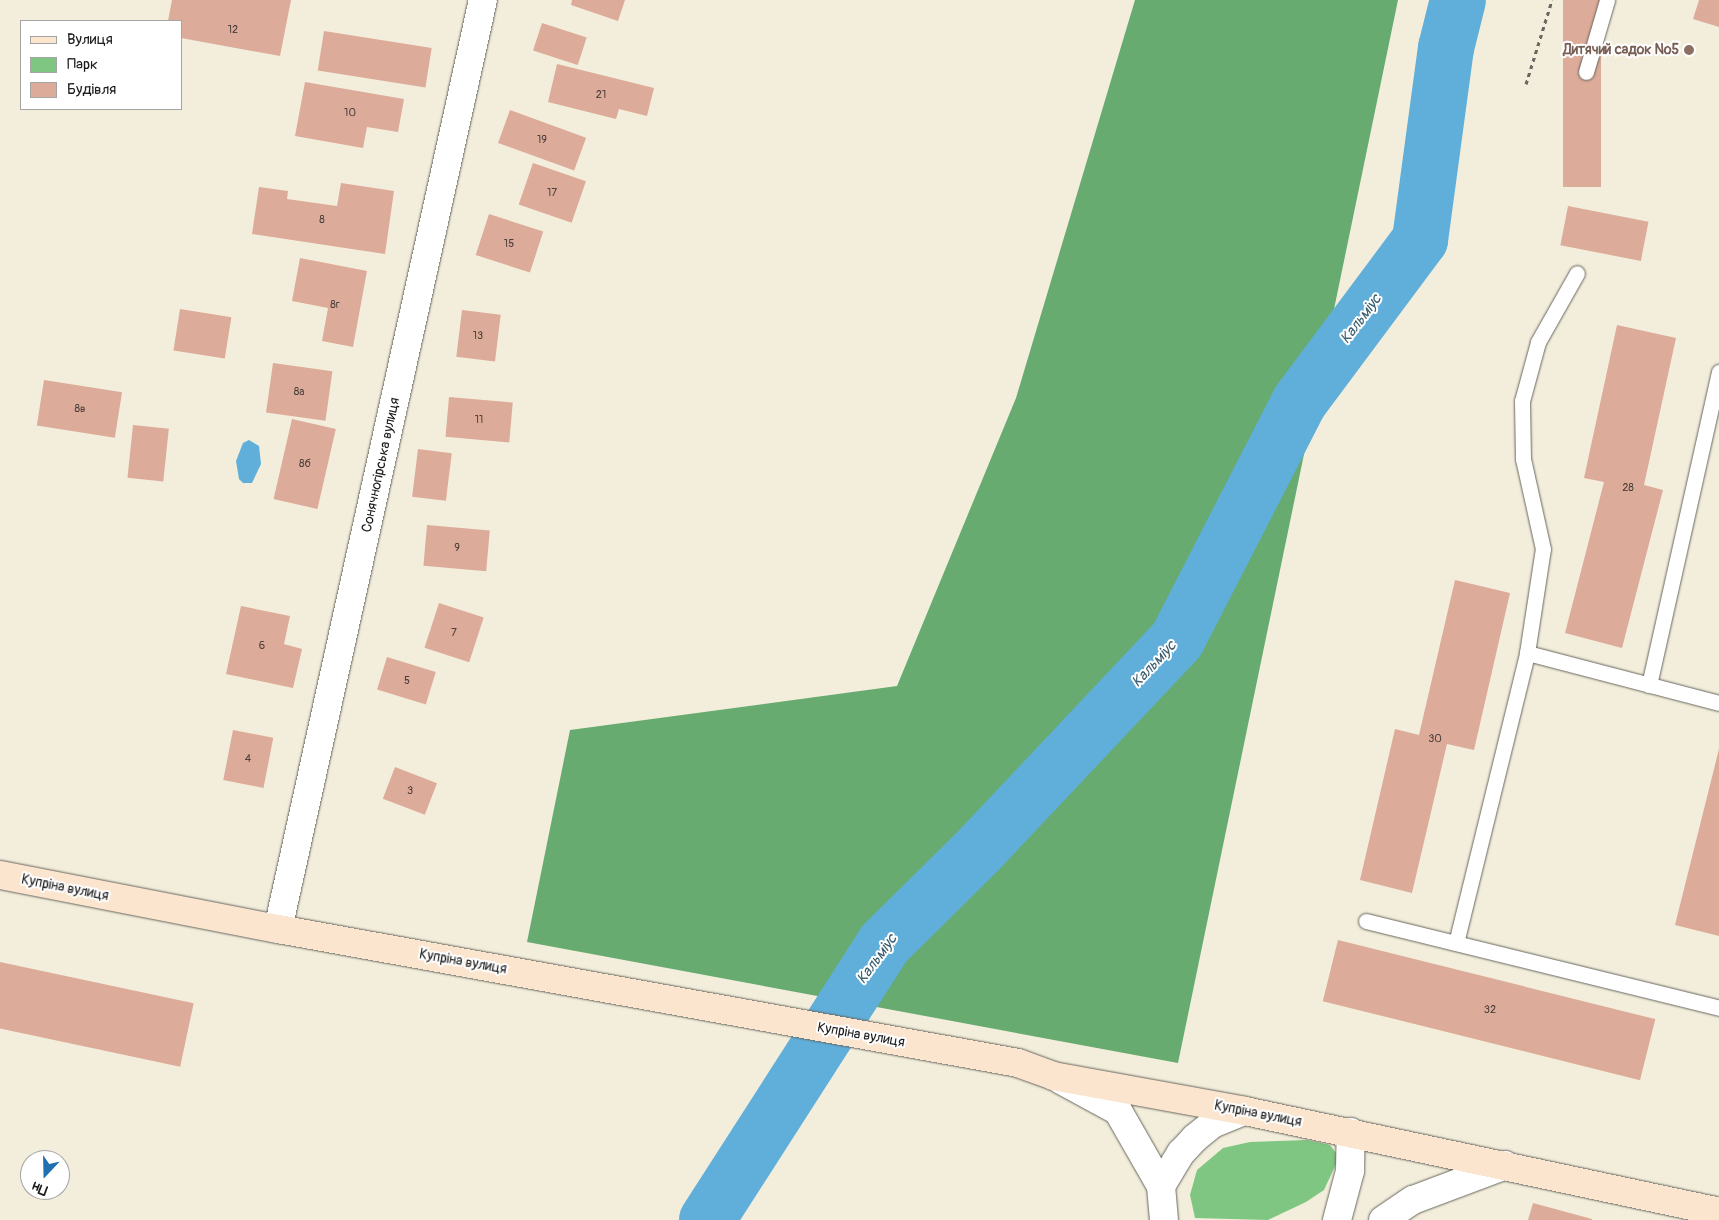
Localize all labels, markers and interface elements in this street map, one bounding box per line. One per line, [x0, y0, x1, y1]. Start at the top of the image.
legend [20, 20, 182, 110]
house number: 12 [228, 23, 238, 37]
text: Вулиця [67, 30, 113, 49]
place label: Дитячий садок №5 [1563, 42, 1679, 58]
marker: Дитячий садок №5 [1683, 44, 1695, 56]
text: Парк [67, 55, 98, 74]
text: Будівля [67, 80, 116, 99]
house number: 21 [596, 88, 606, 102]
house number: 10 [344, 106, 356, 120]
house number: 19 [537, 133, 547, 147]
house number: 17 [547, 186, 557, 200]
house number: 8 [319, 213, 325, 227]
house number: 15 [504, 237, 514, 251]
water label: Кальміус [1337, 291, 1385, 347]
house number: 8г [330, 298, 340, 312]
house number: 13 [473, 329, 483, 343]
house number: 8а [294, 385, 304, 399]
street label: Сонячногірська вулиця [359, 396, 403, 534]
house number: 8в [75, 402, 85, 416]
house number: 11 [475, 413, 483, 427]
house number: 8б [299, 457, 311, 471]
house number: 28 [1622, 481, 1634, 495]
house number: 9 [454, 541, 460, 555]
house number: 7 [451, 626, 457, 640]
water label: Кальміус [1128, 637, 1180, 691]
house number: 6 [259, 639, 265, 653]
house number: 5 [404, 674, 410, 688]
house number: 30 [1428, 732, 1442, 746]
house number: 4 [245, 752, 251, 766]
house number: 3 [407, 784, 413, 798]
street label: Купріна вулиця [20, 871, 110, 905]
water label: Кальміус [853, 931, 901, 987]
street label: Купріна вулиця [418, 946, 508, 978]
house number: 32 [1484, 1003, 1496, 1017]
street label: Купріна вулиця [816, 1019, 906, 1051]
street label: Купріна вулиця [1213, 1097, 1303, 1131]
north arrow [20, 1150, 70, 1200]
text: Пн [30, 1178, 50, 1199]

